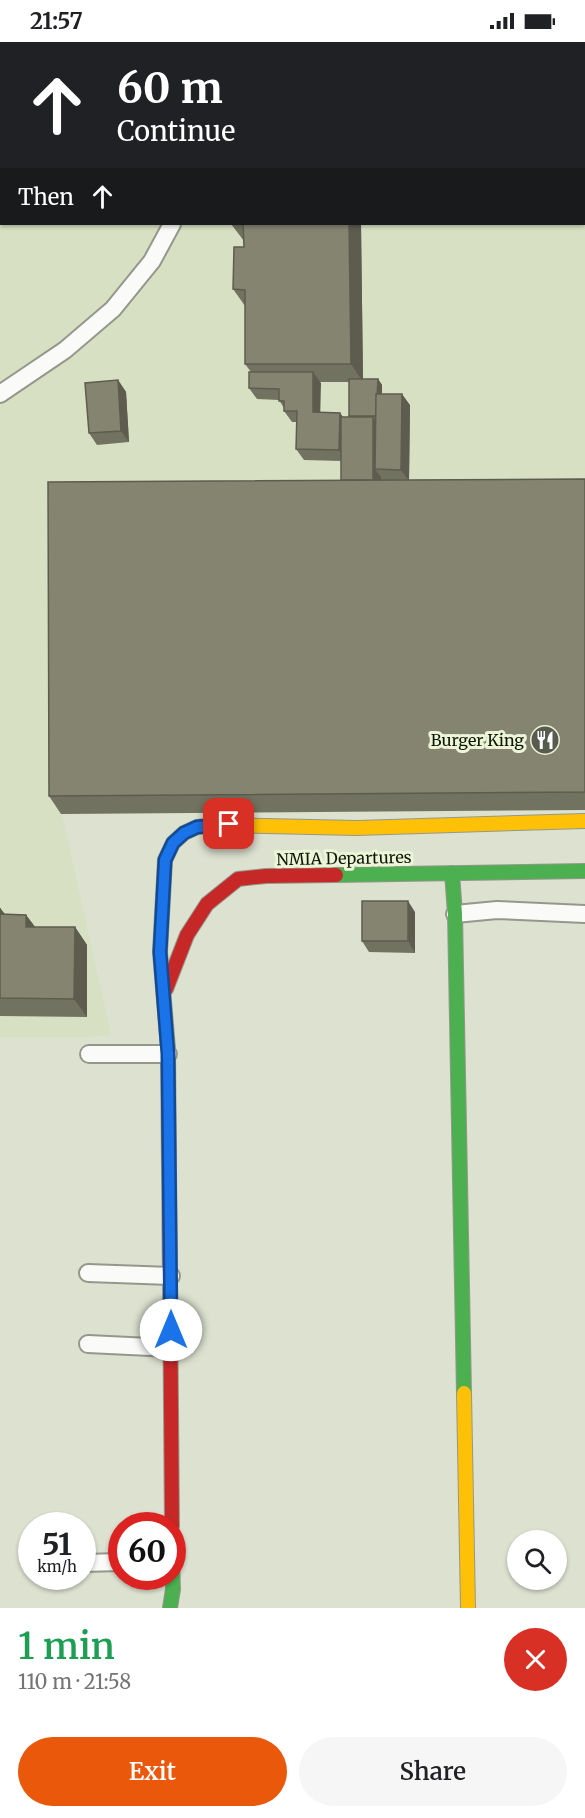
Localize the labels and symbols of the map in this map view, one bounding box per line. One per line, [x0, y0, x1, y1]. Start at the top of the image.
restaurant icon: Burger King [529, 724, 561, 756]
place label: Burger King [431, 730, 524, 750]
pin [203, 798, 254, 849]
street label: NMIA Departures [276, 847, 412, 869]
position arrow [139, 1298, 203, 1362]
speed limit sign: 60 [108, 1512, 186, 1590]

